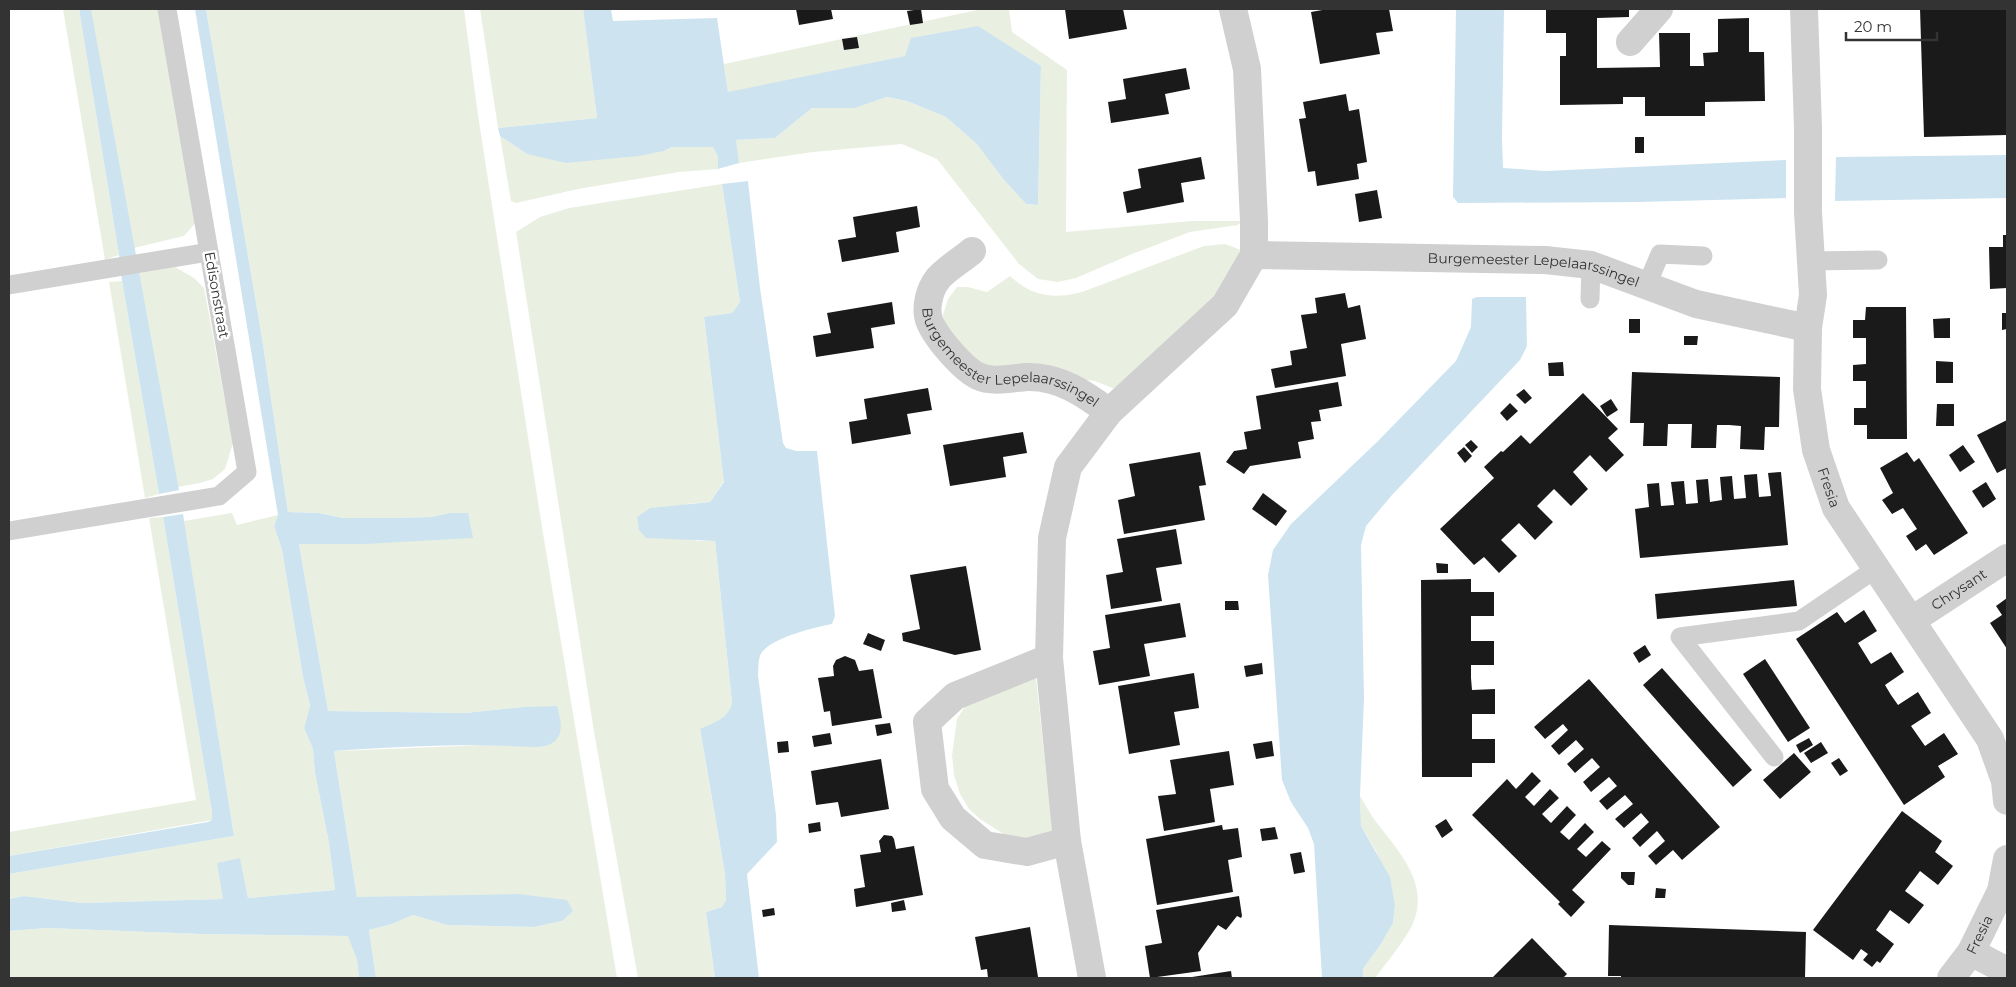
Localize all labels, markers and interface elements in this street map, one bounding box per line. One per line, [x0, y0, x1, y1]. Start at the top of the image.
scale bar [1846, 10, 1937, 42]
text: 20 m [1854, 17, 1892, 36]
street label: Burgemeester Lepelaarssingel [1428, 249, 1642, 291]
street label: Edisonstraat [201, 250, 234, 340]
street label: Burgemeester Lepelaarssingel [918, 307, 1103, 411]
street label: Fresia [1814, 465, 1844, 510]
street label: Chrysant [1928, 565, 1990, 614]
street label: Fresia [1962, 912, 1997, 957]

